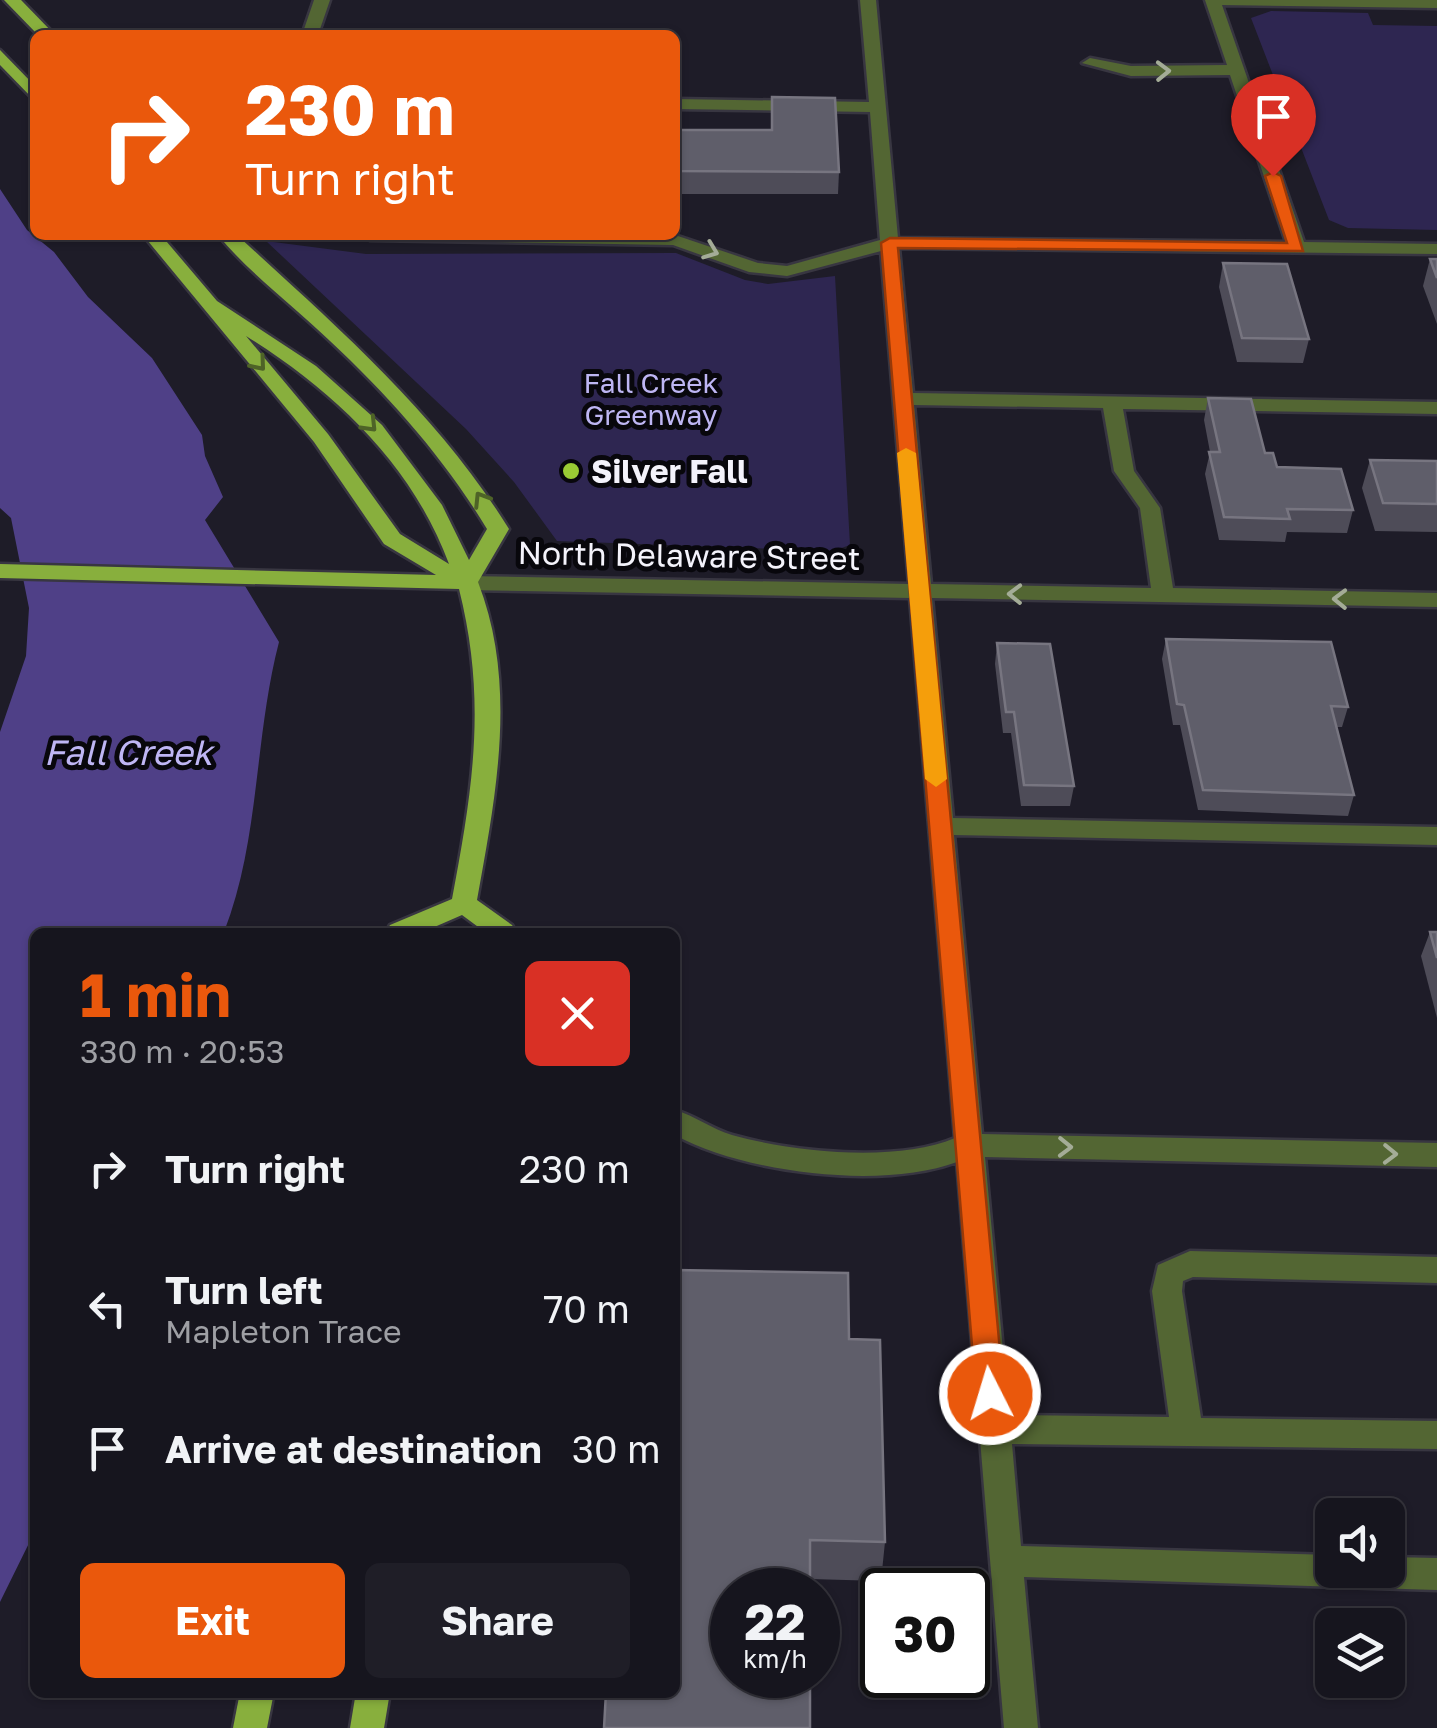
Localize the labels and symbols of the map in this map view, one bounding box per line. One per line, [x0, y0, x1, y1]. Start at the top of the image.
one-way arrow [1156, 60, 1171, 82]
pin [1231, 74, 1316, 177]
one-way arrow [701, 239, 718, 260]
one-way arrow [247, 352, 265, 370]
park label: Fall Creek Greenway [584, 366, 719, 431]
one-way arrow [358, 413, 376, 431]
place label: Silver Fall [591, 452, 748, 490]
marker: Silver Fall [560, 460, 582, 482]
one-way arrow [474, 492, 493, 510]
street label: North Delaware Street [517, 533, 861, 577]
one-way arrow [1006, 583, 1022, 604]
one-way arrow [1331, 588, 1346, 610]
water label: Fall Creek [44, 731, 215, 773]
one-way arrow [1057, 1136, 1073, 1157]
one-way arrow [1382, 1143, 1398, 1164]
position arrow [938, 1342, 1042, 1446]
speed limit sign: 30 [860, 1568, 990, 1698]

